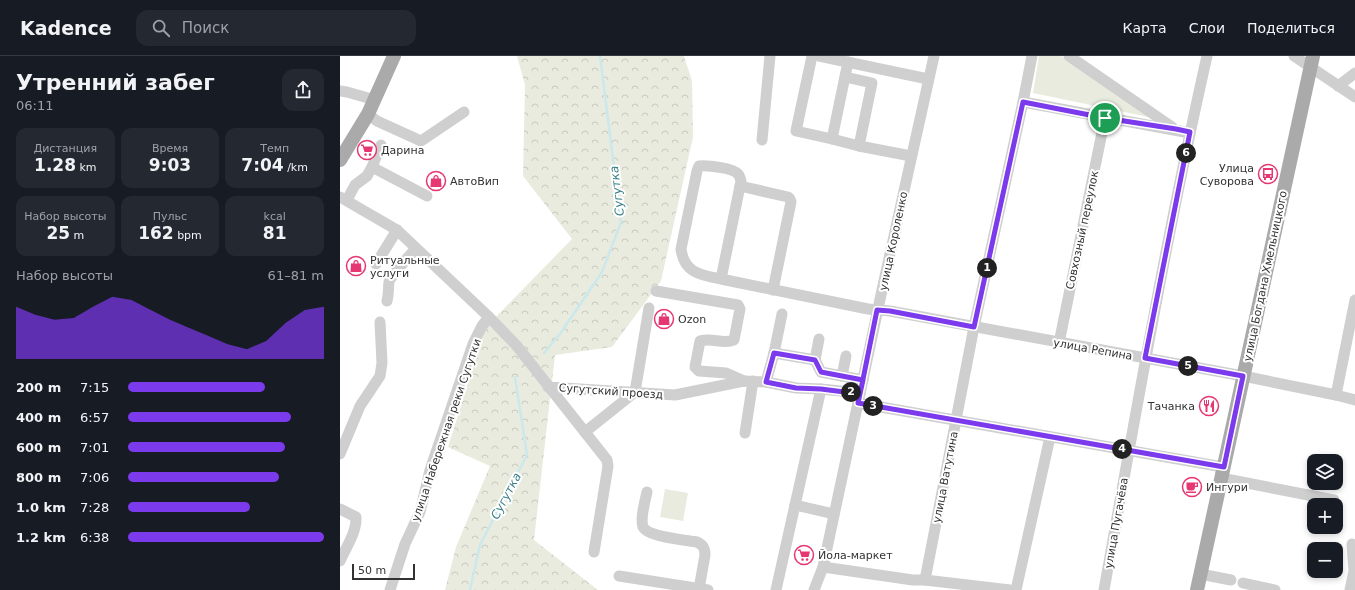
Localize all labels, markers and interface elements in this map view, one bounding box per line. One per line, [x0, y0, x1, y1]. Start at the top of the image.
search box [136, 10, 416, 46]
text: Kadence [20, 17, 112, 39]
icon: search [150, 17, 172, 39]
text: Поиск [182, 19, 229, 37]
text: Карта [1123, 20, 1167, 36]
text: Слои [1189, 20, 1225, 36]
text: Поделиться [1247, 20, 1335, 36]
button: share [282, 69, 324, 111]
text: Утренний забег [16, 70, 215, 95]
text: 06:11 [16, 98, 53, 113]
pin [1088, 101, 1122, 135]
icon: arrive [1094, 107, 1116, 129]
supermarket icon: Дарина [356, 139, 378, 161]
text: Дистанция [34, 142, 97, 155]
text: Время [152, 142, 188, 155]
text: Темп [260, 142, 289, 155]
pin: 6 [1176, 143, 1196, 163]
place label: Дарина [381, 144, 424, 157]
text: 6 [1182, 146, 1190, 159]
text: 1.28 [34, 155, 76, 175]
text: 9:03 [149, 155, 191, 175]
text: 7:04 [241, 155, 284, 175]
text: km [76, 161, 97, 174]
text: /km [284, 161, 308, 174]
place label: Улица Суворова [1200, 162, 1254, 188]
bus stop icon: Улица Суворова [1257, 163, 1279, 185]
water label: Сугутка [607, 165, 627, 217]
street label: Совхозный переулок [1064, 169, 1102, 291]
shop icon: АвтоВип [425, 170, 447, 192]
place label: АвтоВип [450, 175, 499, 188]
street label: улица Богдана Хмельницкого [1241, 189, 1290, 363]
street label: улица Короленко [877, 190, 910, 292]
text: Набор высоты [24, 210, 106, 223]
text: Пульс [153, 210, 187, 223]
text: kcal [264, 210, 286, 223]
text: 25 [46, 223, 70, 243]
text: 162 [138, 223, 174, 243]
text: 81 [263, 223, 286, 243]
text: m [70, 229, 84, 242]
text: bpm [174, 229, 202, 242]
place label: Ритуальные услуги [370, 254, 440, 280]
shop icon: Ритуальные услуги [345, 255, 367, 277]
pin: 1 [977, 258, 997, 278]
text: 1 [983, 261, 991, 274]
text: Набор высоты [16, 268, 113, 283]
text: 61–81 m [268, 268, 324, 283]
shop icon: Ozon [653, 308, 675, 330]
place label: Ozon [678, 313, 706, 326]
street label: улица Репина [1052, 336, 1133, 363]
street label: улица Набережная реки Сугутки [409, 337, 484, 523]
pin: 5 [1178, 356, 1198, 376]
text: 5 [1184, 359, 1192, 372]
text: 200 m [16, 380, 61, 395]
text: 7:15 [80, 380, 109, 395]
street label: Сугутский проезд [558, 381, 664, 402]
pin: 2 [841, 382, 861, 402]
text: 2 [847, 385, 855, 398]
restaurant icon: Тачанка [1198, 395, 1220, 417]
pin: 3 [863, 396, 883, 416]
text: 3 [869, 399, 877, 412]
place label: Тачанка [1147, 400, 1195, 413]
text: 400 m [16, 410, 61, 425]
text: 6:57 [80, 410, 109, 425]
street label: улица Ватутина [930, 430, 961, 524]
pin: 4 [1112, 439, 1132, 459]
text: 600 m [16, 440, 61, 455]
text: 7:01 [80, 440, 109, 455]
text: 4 [1118, 442, 1126, 455]
map controls [1307, 454, 1343, 578]
button: layers [1307, 454, 1343, 490]
text: 800 m [16, 470, 61, 485]
text: 7:06 [80, 470, 109, 485]
water label: Сугутка [488, 470, 524, 522]
cafe icon: Ингури [1181, 476, 1203, 498]
street label: улица Пугачёва [1102, 477, 1131, 570]
place label: Ингури [1206, 481, 1248, 494]
button: + [1307, 498, 1343, 534]
text: 1.0 km [16, 500, 66, 515]
text: 7:28 [80, 500, 109, 515]
text: 1.2 km [16, 530, 66, 545]
text: 6:38 [80, 530, 109, 545]
button: − [1307, 542, 1343, 578]
supermarket icon: Йола-маркет [793, 544, 815, 566]
place label: Йола-маркет [818, 549, 893, 562]
scale bar [352, 562, 415, 581]
text: 50 m [358, 564, 386, 577]

